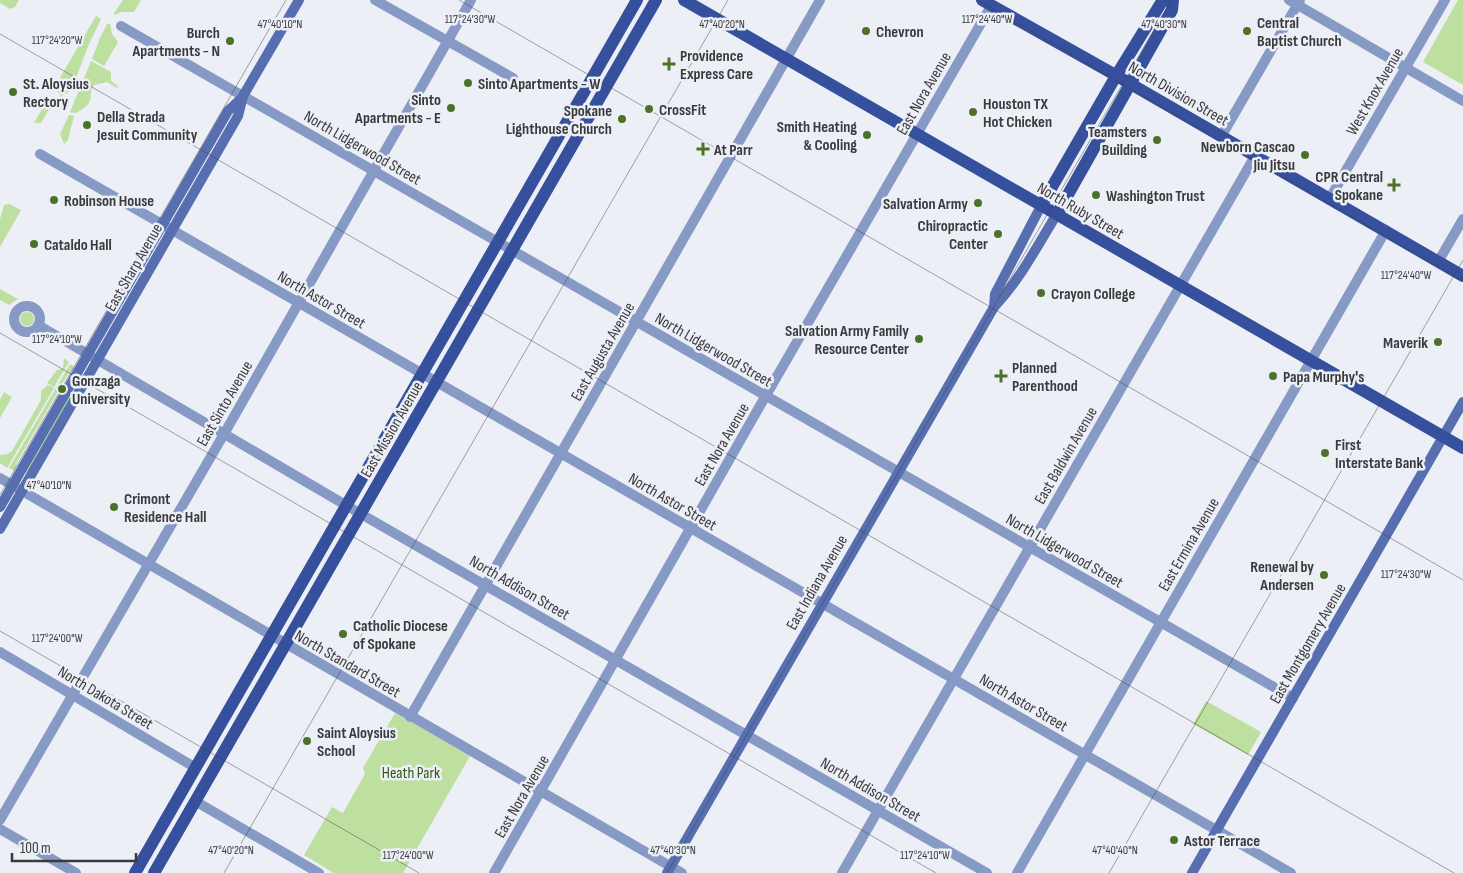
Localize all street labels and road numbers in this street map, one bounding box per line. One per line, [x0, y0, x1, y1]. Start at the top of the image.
street label: West Knox Avenue [1343, 45, 1408, 139]
street label: East Nora Avenue [893, 49, 956, 139]
street label: North Division Street [1125, 58, 1232, 131]
street label: North Lidgerwood Street [300, 107, 424, 190]
street label: North Ruby Street [1034, 179, 1127, 244]
street label: East Sharp Avenue [101, 220, 167, 315]
street label: North Astor Street [274, 267, 369, 333]
street label: East Augusta Avenue [567, 299, 639, 404]
street label: North Lidgerwood Street [651, 309, 775, 392]
street label: East Sinto Avenue [193, 358, 257, 450]
street label: East Mission Avenue [357, 378, 427, 481]
street label: East Nora Avenue [691, 400, 754, 490]
street label: East Baldwin Avenue [1031, 404, 1102, 508]
street label: North Astor Street [625, 469, 720, 535]
street label: East Ermina Avenue [1155, 495, 1224, 595]
street label: North Lidgerwood Street [1002, 510, 1126, 593]
street label: East Indiana Avenue [783, 532, 852, 634]
street label: North Addison Street [466, 552, 573, 625]
street label: East Montgomery Avenue [1266, 580, 1350, 707]
street label: North Standard Street [291, 626, 403, 702]
street label: North Dakota Street [54, 662, 156, 734]
street label: North Astor Street [976, 670, 1071, 736]
street label: East Nora Avenue [491, 752, 554, 842]
street label: North Addison Street [817, 754, 924, 827]

